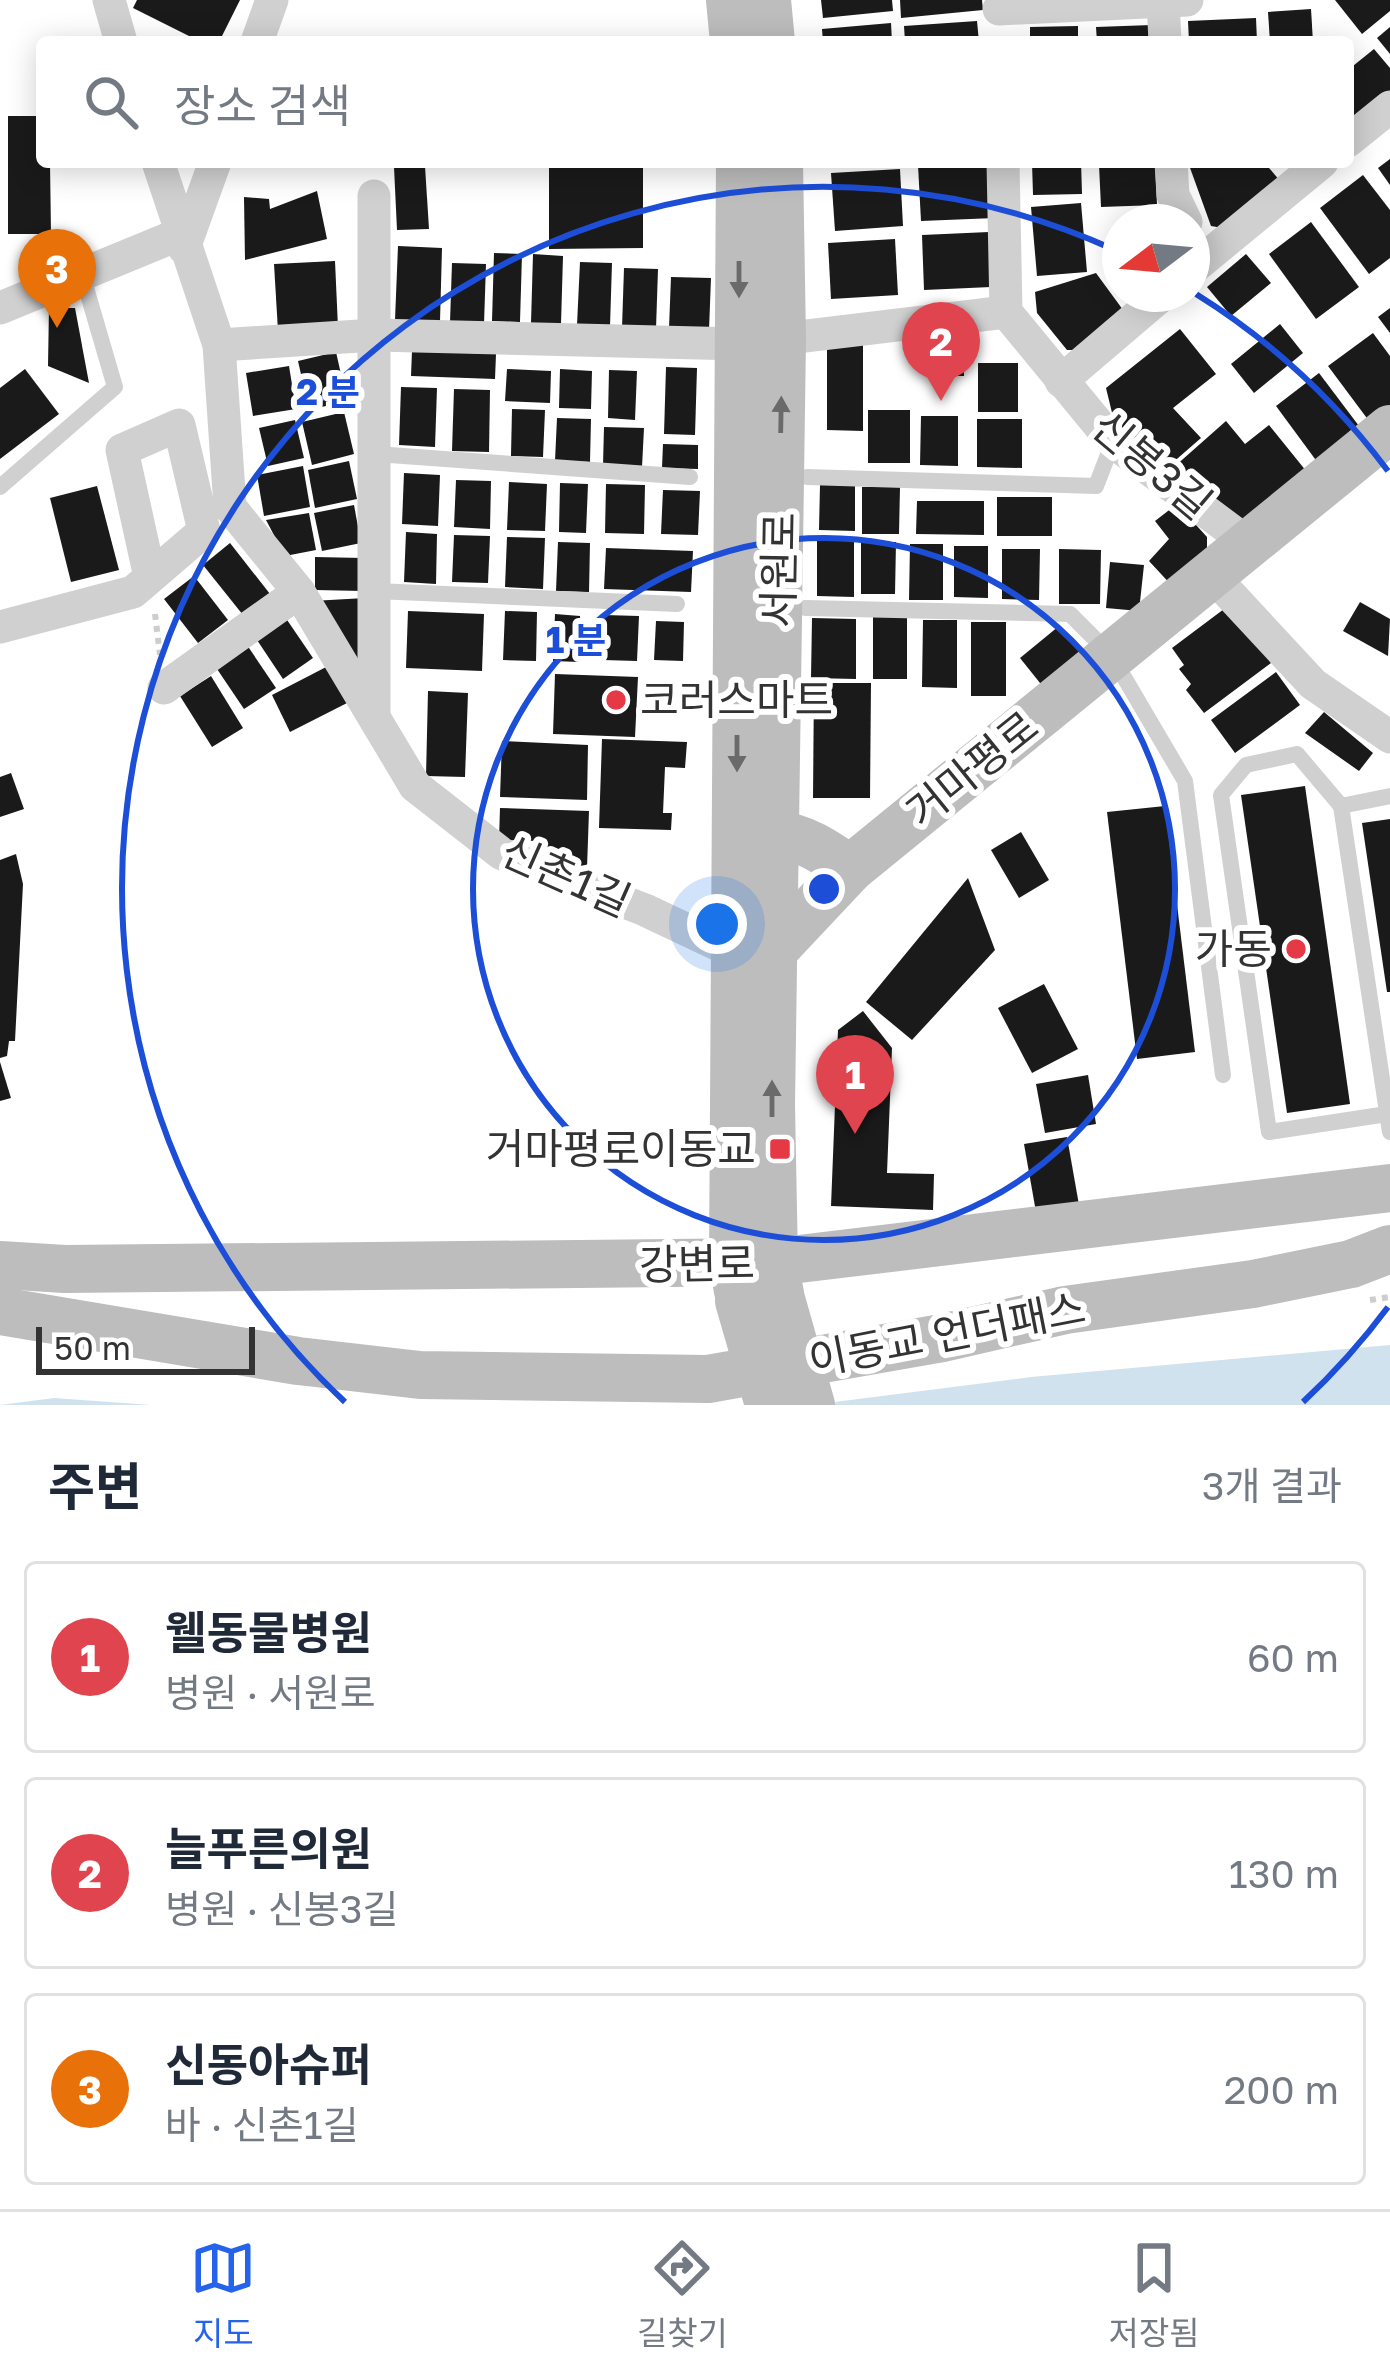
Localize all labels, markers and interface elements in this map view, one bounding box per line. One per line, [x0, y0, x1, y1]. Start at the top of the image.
search box [36, 36, 1354, 168]
icon: search [78, 69, 144, 135]
text: 장소 검색 [174, 78, 351, 132]
north arrow [1102, 204, 1210, 312]
pin: 3 [18, 229, 96, 328]
one-way arrow [730, 261, 749, 299]
pin: 2 [902, 302, 980, 401]
text: 2 분 [296, 370, 360, 413]
one-way arrow [771, 395, 791, 433]
street label: 신봉3길 [1083, 400, 1223, 529]
street label: 서원로 [752, 512, 804, 628]
text: 1 분 [546, 618, 606, 661]
place label: 코러스마트 [640, 674, 833, 724]
marker: 코러스마트 [603, 687, 629, 713]
street label: 거마평로 [896, 700, 1047, 836]
one-way arrow [727, 735, 747, 773]
street label: 신촌1길 [494, 825, 639, 926]
centre of rings [803, 868, 845, 910]
your location [687, 894, 747, 954]
place label: 가동 [1195, 923, 1272, 973]
marker: 가동 [1283, 936, 1309, 962]
pin: 1 [816, 1035, 894, 1134]
one-way arrow [762, 1079, 782, 1117]
place label: 거마평로이동교 [486, 1123, 756, 1173]
marker: 거마평로이동교 [767, 1136, 793, 1162]
street label: 강변로 [639, 1237, 755, 1289]
street label: 이동교 언더패스 [804, 1282, 1089, 1384]
scale bar [36, 1321, 255, 1374]
text: 50 m [54, 1328, 131, 1367]
text: 주변 [48, 1455, 142, 1516]
text: 3개 결과 [1202, 1462, 1342, 1509]
text: 웰동물병원 [165, 1605, 372, 1659]
text: 1 [80, 1634, 100, 1681]
text: 60 m [1247, 1634, 1339, 1681]
text: 병원 · 서원로 [165, 1669, 376, 1716]
text: 늘푸른의원 [165, 1821, 372, 1875]
text: 2 [78, 1850, 102, 1897]
text: 130 m [1229, 1850, 1339, 1897]
text: 병원 · 신봉3길 [165, 1885, 398, 1932]
text: 신동아슈퍼 [165, 2037, 372, 2091]
text: 3 [78, 2066, 102, 2113]
text: 200 m [1224, 2066, 1339, 2113]
text: 바 · 신촌1길 [165, 2101, 359, 2148]
tab: 지도 [190, 2235, 256, 2355]
tab: 길찾기 [637, 2235, 728, 2355]
tab: 저장됨 [1109, 2235, 1200, 2355]

